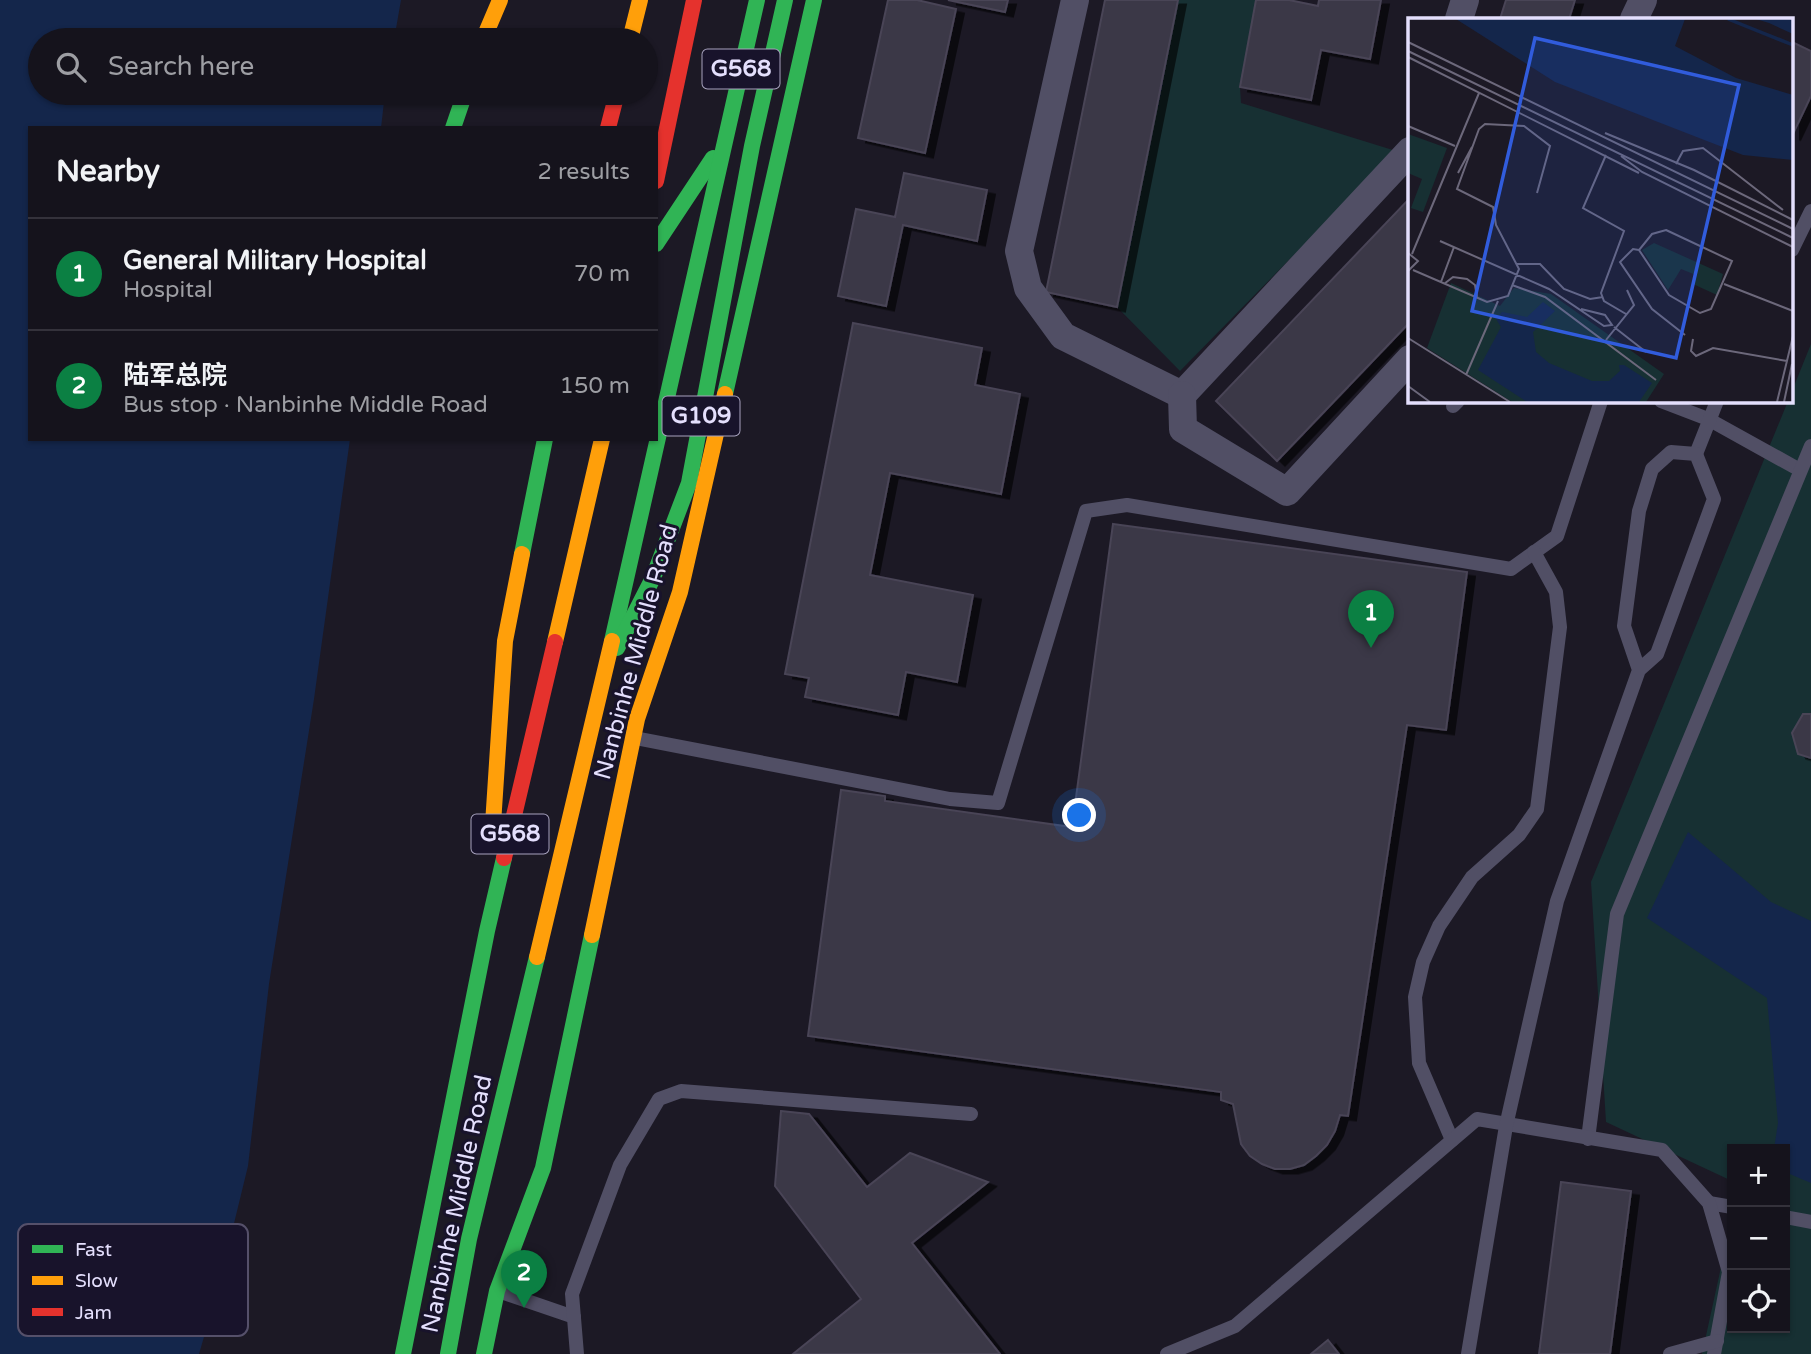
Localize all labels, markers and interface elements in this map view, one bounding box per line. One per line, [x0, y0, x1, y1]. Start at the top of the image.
inset map [1408, 18, 1794, 402]
search box [28, 28, 658, 105]
icon: search [52, 48, 90, 86]
road number: G568 [702, 50, 780, 88]
text: Search here [108, 51, 254, 82]
text: Nearby [56, 153, 160, 190]
text: 2 results [537, 158, 630, 186]
text: General Military Hospital [123, 245, 427, 276]
text: 1 [72, 260, 86, 288]
text: 70 m [574, 260, 630, 288]
text: Hospital [123, 276, 213, 304]
text: 陆军总院 [123, 360, 227, 391]
text: 2 [72, 372, 86, 400]
text: 150 m [560, 372, 630, 400]
text: Bus stop · Nanbinhe Middle Road [123, 391, 488, 419]
road number: G109 [662, 396, 740, 436]
street label: Nanbinhe Middle Road [588, 521, 684, 783]
pin: 1 [1348, 590, 1394, 648]
your location [1062, 798, 1096, 832]
road number: G568 [472, 814, 548, 854]
street label: Nanbinhe Middle Road [415, 1072, 499, 1336]
map controls [1727, 1144, 1790, 1333]
button: + [1727, 1144, 1790, 1207]
button: − [1727, 1207, 1790, 1270]
legend [18, 1224, 248, 1336]
text: Fast [75, 1239, 112, 1261]
pin: 2 [501, 1250, 547, 1308]
text: Slow [75, 1270, 118, 1292]
button: locate [1727, 1270, 1790, 1333]
text: Jam [75, 1302, 112, 1324]

